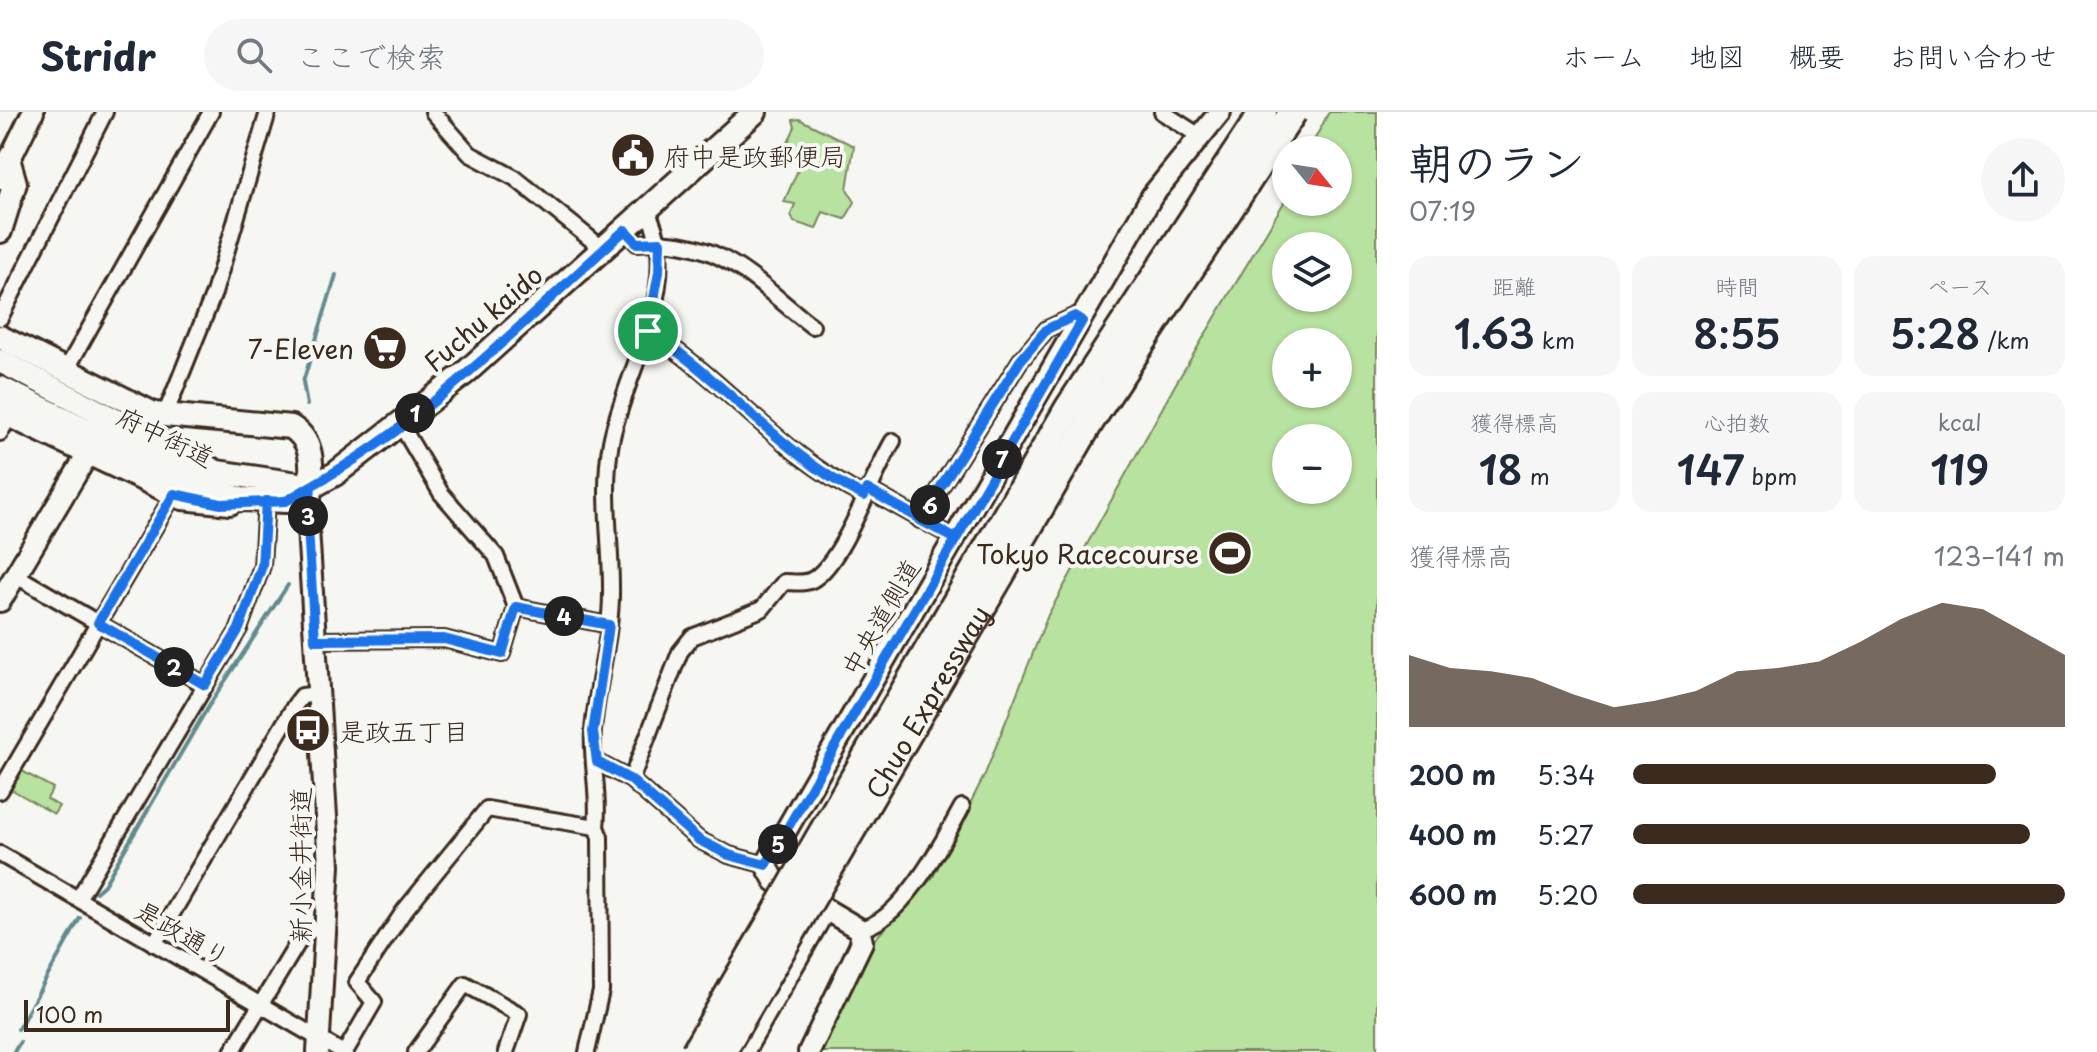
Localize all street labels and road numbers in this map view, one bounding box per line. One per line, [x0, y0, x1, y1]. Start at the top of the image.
street label: Fuchu kaido [415, 255, 551, 381]
street label: 府中街道 [111, 396, 221, 476]
street label: 中央道側道 [831, 551, 929, 683]
street label: Chuo Expressway [855, 598, 998, 805]
street label: 新小金井街道 [280, 787, 319, 943]
street label: 是政通り [128, 890, 238, 976]

